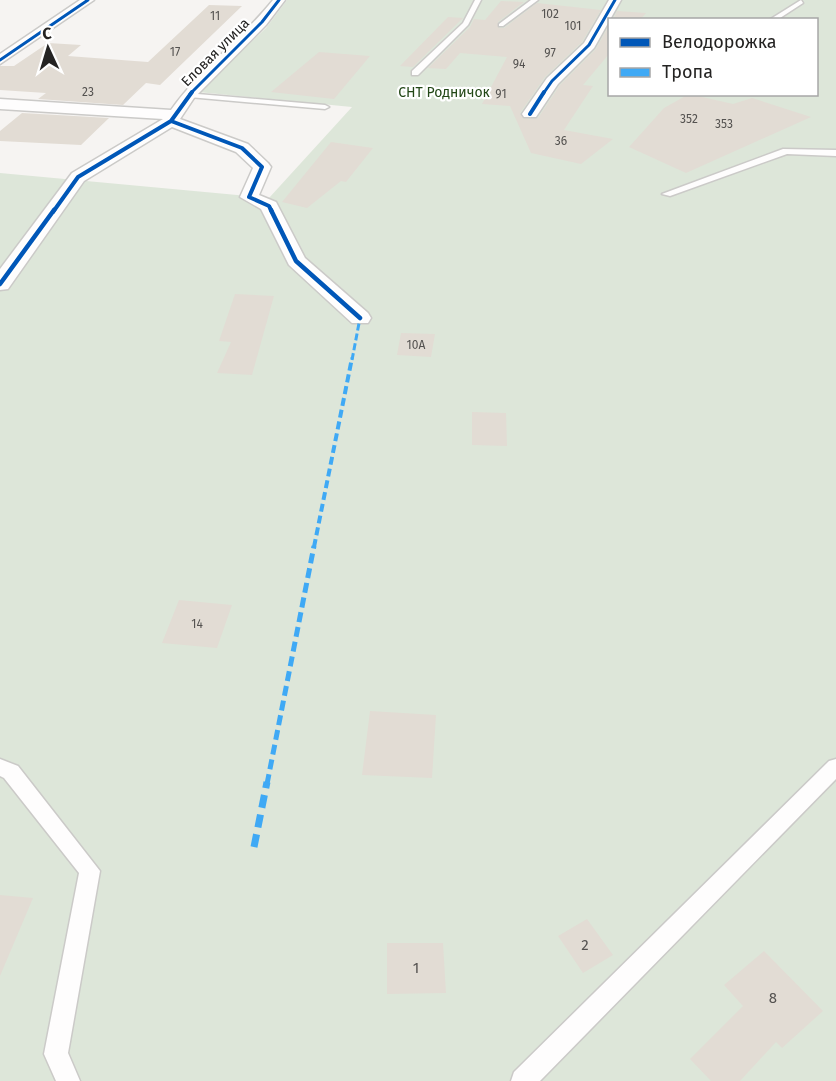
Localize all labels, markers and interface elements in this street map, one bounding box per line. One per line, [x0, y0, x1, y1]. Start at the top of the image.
house number: 102 [541, 7, 559, 21]
house number: 11 [210, 9, 220, 23]
street label: Еловая улица [178, 15, 253, 90]
north arrow [18, 18, 78, 78]
legend [608, 18, 818, 96]
house number: 101 [565, 19, 581, 33]
text: С [42, 24, 53, 43]
text: Велодорожка [662, 31, 777, 53]
house number: 17 [170, 45, 180, 59]
house number: 97 [544, 46, 556, 60]
house number: 94 [513, 57, 526, 71]
text: Тропа [662, 61, 713, 83]
park label: СНТ Родничок [398, 84, 491, 101]
house number: 23 [82, 85, 94, 99]
house number: 91 [495, 87, 507, 101]
house number: 352 [680, 112, 698, 126]
house number: 353 [715, 117, 733, 131]
house number: 36 [555, 134, 567, 148]
house number: 10А [407, 338, 426, 352]
house number: 14 [191, 617, 203, 631]
house number: 2 [581, 936, 589, 954]
house number: 1 [413, 959, 419, 977]
house number: 8 [769, 989, 777, 1007]

